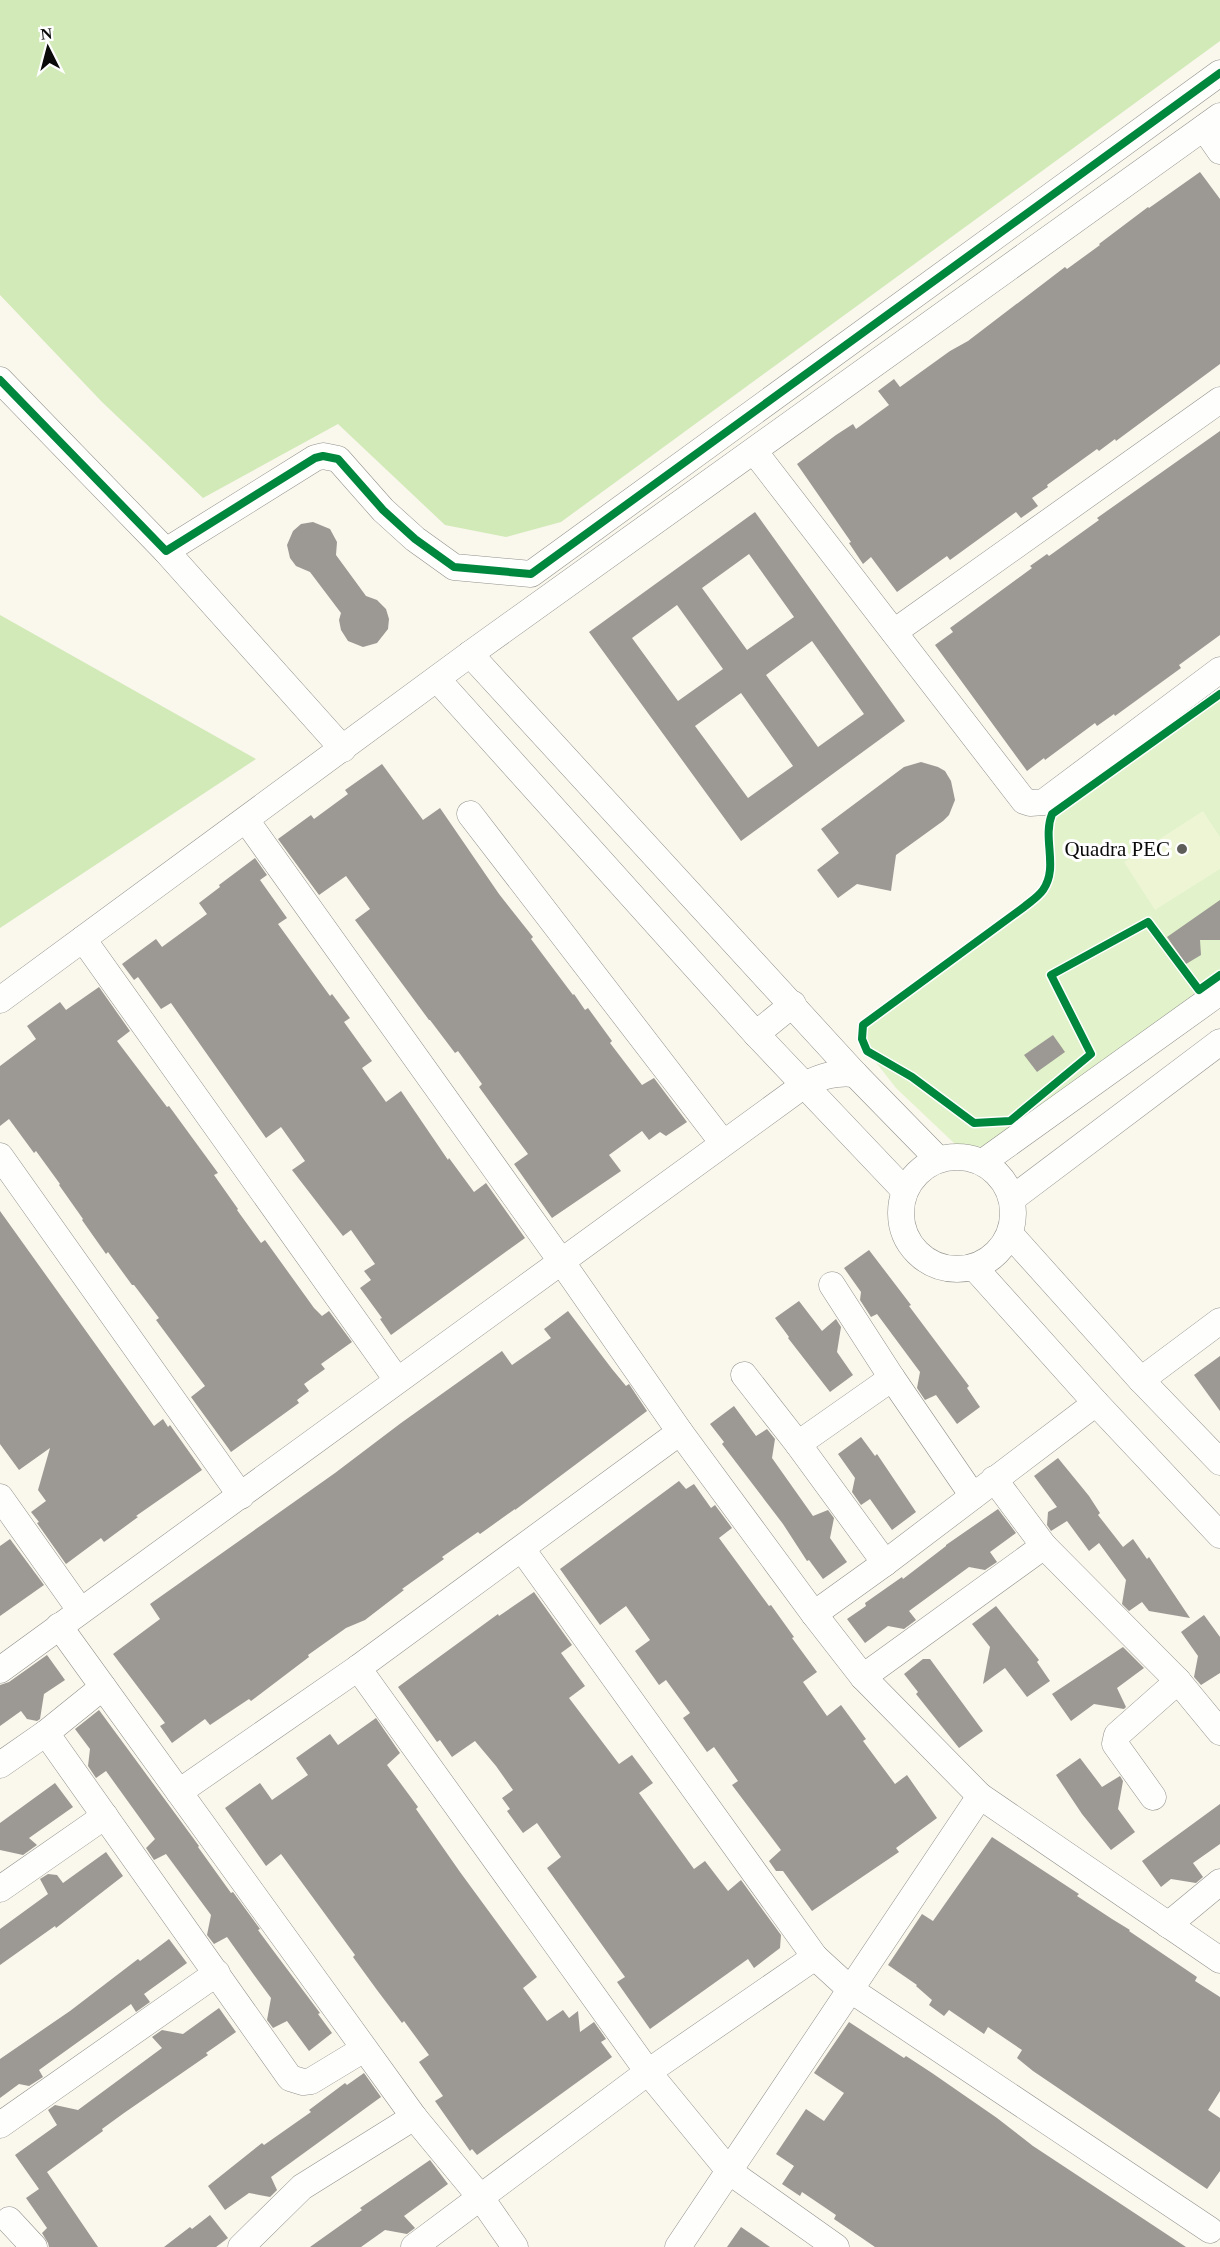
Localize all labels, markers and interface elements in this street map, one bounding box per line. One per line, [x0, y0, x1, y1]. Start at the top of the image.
north arrow [18, 18, 78, 78]
text: N [40, 24, 54, 43]
place label: Quadra PEC [1064, 837, 1170, 861]
marker: Quadra PEC [1175, 842, 1189, 856]

